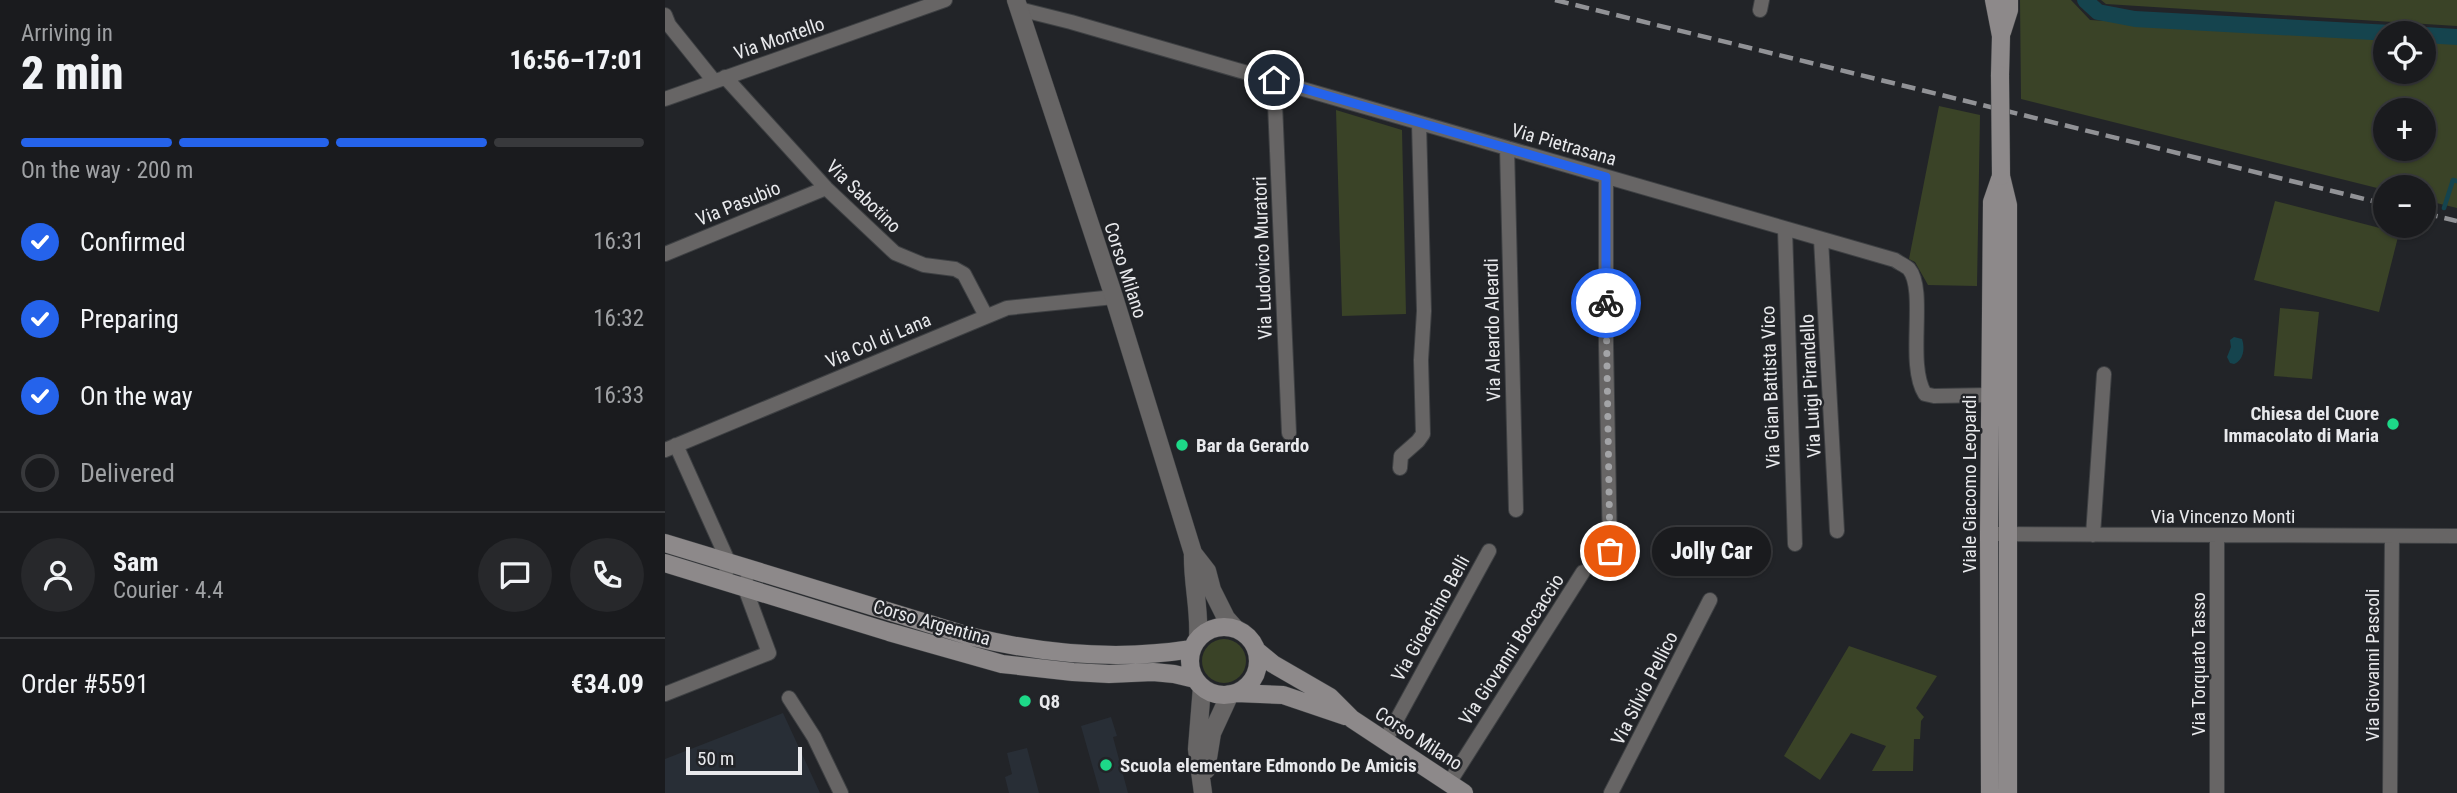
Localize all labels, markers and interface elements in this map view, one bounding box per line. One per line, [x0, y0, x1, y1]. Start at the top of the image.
street label: Via Montello [731, 12, 828, 65]
text: Arriving in [21, 20, 113, 47]
map controls [2373, 21, 2436, 238]
button: locate [2373, 21, 2436, 84]
text: 16:56–17:01 [510, 45, 644, 75]
text: 2 min [21, 46, 124, 100]
pin [1244, 50, 1304, 110]
icon: home [1255, 61, 1293, 99]
button: + [2373, 98, 2436, 161]
street label: Via Pietrasana [1509, 118, 1619, 170]
street label: Via Sabotino [821, 155, 906, 238]
text: On the way · 200 m [21, 157, 193, 184]
button: − [2373, 175, 2436, 238]
street label: Via Pasubio [693, 176, 784, 231]
street label: Via Ludovico Muratori [1248, 176, 1277, 340]
street label: Corso Milano [1099, 219, 1152, 321]
icon: check [21, 223, 59, 261]
text: Confirmed [80, 227, 186, 257]
text: 16:31 [593, 228, 644, 255]
street label: Via Aleardo Aleardi [1480, 258, 1505, 402]
courier [1571, 268, 1641, 338]
icon: bike [1587, 284, 1625, 322]
icon: check [21, 300, 59, 338]
text: Preparing [80, 304, 179, 334]
text: 16:32 [593, 305, 644, 332]
street label: Via Gian Battista Vico [1756, 305, 1785, 469]
street label: Via Col di Lana [822, 308, 934, 373]
street label: Via Luigi Pirandello [1795, 313, 1826, 458]
icon: check [21, 377, 59, 415]
text: On the way [80, 381, 193, 411]
text: 16:33 [593, 382, 644, 409]
street label: Viale Giacomo Leopardi [1958, 395, 1981, 573]
place label: Chiesa del Cuore Immacolato di Maria [2223, 402, 2379, 447]
marker: Chiesa del Cuore Immacolato di Maria [2385, 416, 2401, 432]
place label: Bar da Gerardo [1196, 434, 1309, 457]
marker: Bar da Gerardo [1174, 437, 1190, 453]
text: Delivered [80, 458, 175, 488]
street label: Via Vincenzo Monti [2151, 505, 2295, 528]
pin [1580, 521, 1640, 581]
callout: Jolly Car [1652, 526, 1771, 576]
icon: bag [1591, 532, 1629, 570]
button: person [21, 538, 95, 612]
button: chat [478, 538, 552, 612]
button: phone [570, 538, 644, 612]
text: Jolly Car [1671, 538, 1752, 565]
text: Sam [113, 547, 159, 577]
street label: Via Gioachino Belli [1386, 551, 1475, 685]
street label: Via Giovanni Boccaccio [1454, 569, 1569, 729]
text: Courier · 4.4 [113, 577, 224, 604]
street label: Via Giovanni Pascoli [2361, 589, 2384, 741]
street label: Via Torquato Tasso [2187, 592, 2210, 736]
street label: Corso Argentina [871, 595, 993, 650]
street label: Via Silvio Pellico [1606, 628, 1683, 749]
text: Order #5591 [21, 669, 149, 699]
text: €34.09 [571, 669, 644, 699]
place label: Q8 [1039, 690, 1060, 713]
marker: Q8 [1017, 693, 1033, 709]
street label: Corso Milano [1371, 702, 1467, 775]
scale bar [686, 744, 801, 776]
text: 50 m [697, 747, 734, 770]
place label: Scuola elementare Edmondo De Amicis [1120, 754, 1417, 777]
marker: Scuola elementare Edmondo De Amicis [1098, 757, 1114, 773]

